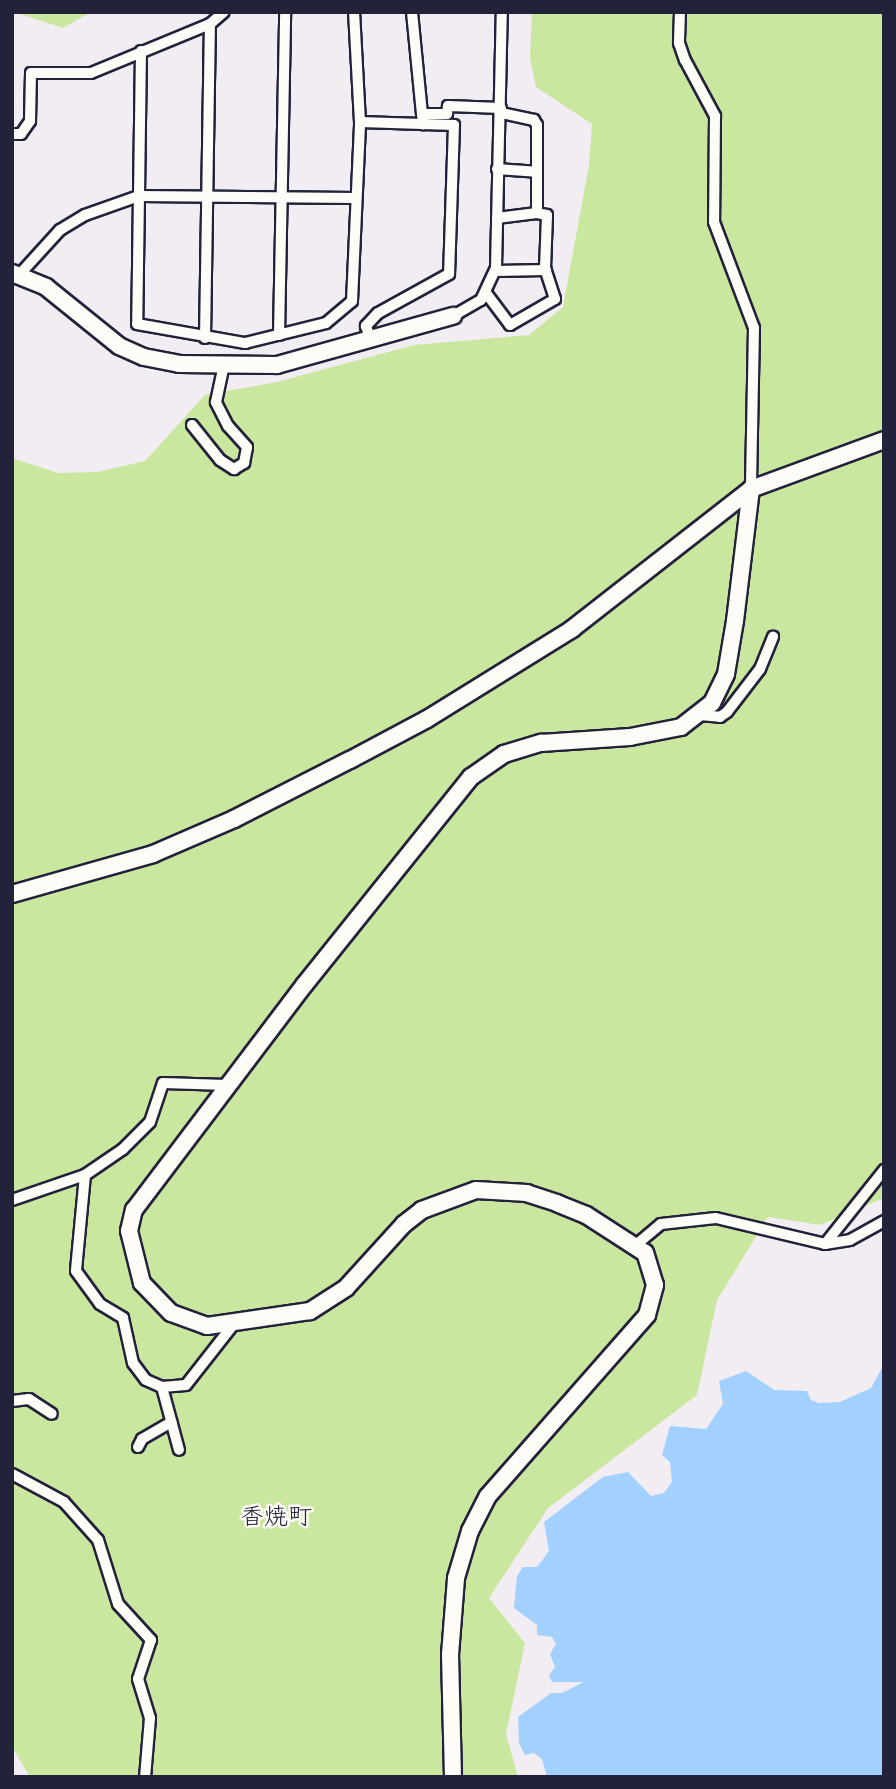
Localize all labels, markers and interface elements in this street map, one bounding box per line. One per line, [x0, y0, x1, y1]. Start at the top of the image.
district label: 香焼町 [240, 1506, 312, 1534]

